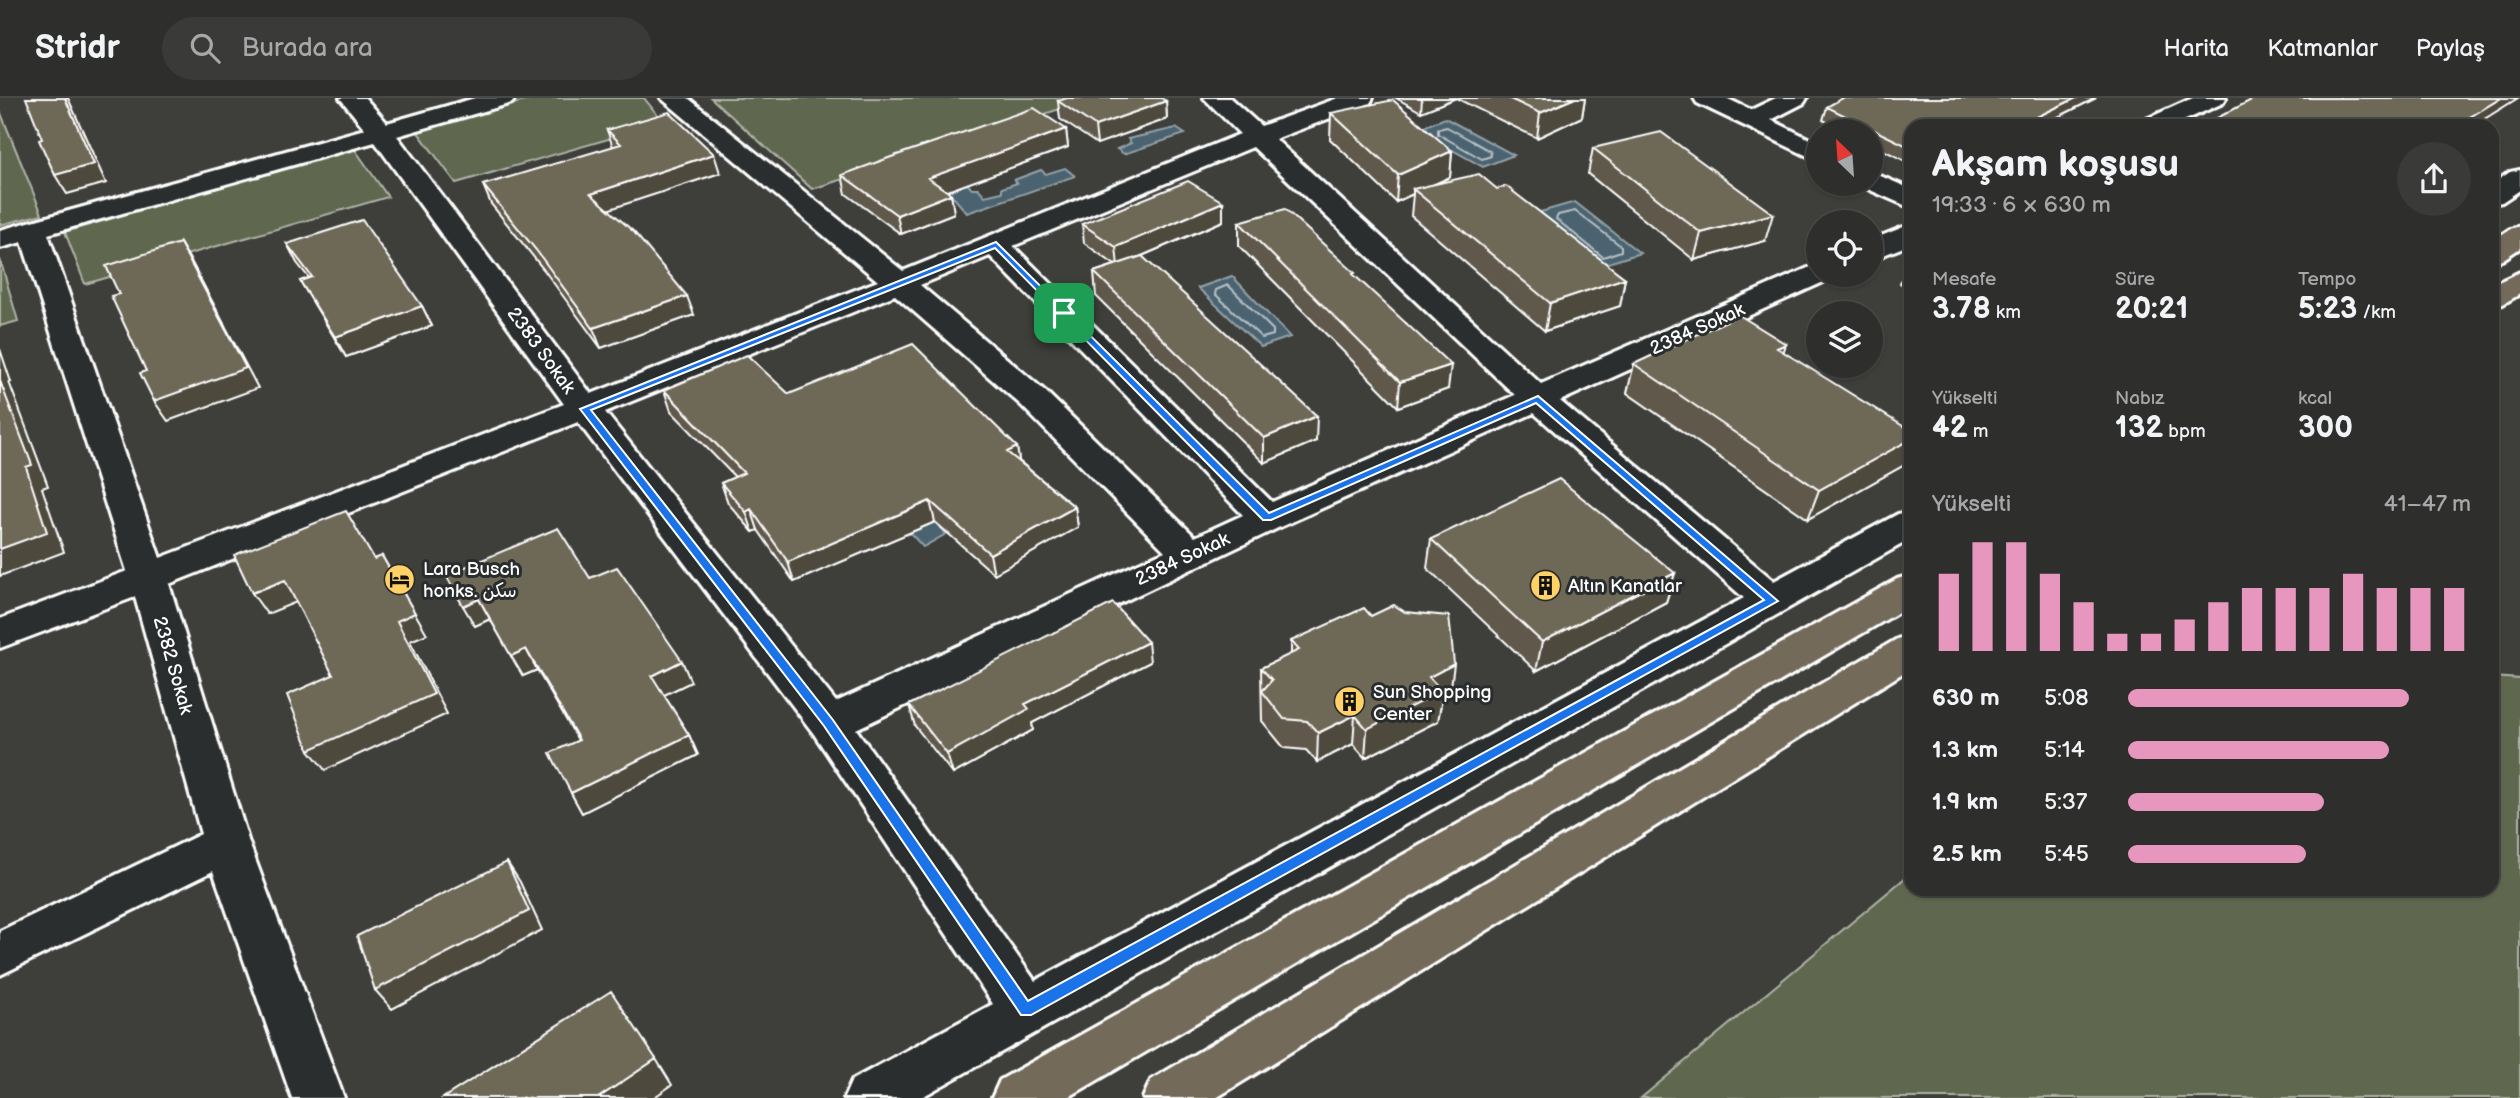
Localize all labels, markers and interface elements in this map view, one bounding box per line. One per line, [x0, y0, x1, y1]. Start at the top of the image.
search box [162, 17, 652, 80]
text: Stridr [35, 28, 120, 68]
icon: search [186, 29, 224, 67]
text: Burada ara [242, 33, 373, 64]
text: Harita [2163, 34, 2229, 63]
text: Katmanlar [2267, 34, 2378, 63]
text: Paylaş [2416, 34, 2485, 63]
north arrow [1806, 119, 1883, 196]
map controls [1806, 119, 1883, 378]
text: Akşam koşusu [1932, 142, 2179, 187]
button: share [2397, 142, 2471, 216]
text: 19:33 · 6 × 630 m [1932, 191, 2111, 219]
button: locate [1806, 210, 1883, 287]
text: Mesafe [1932, 268, 1996, 291]
text: Süre [2115, 268, 2155, 291]
text: Tempo [2298, 268, 2356, 291]
pin [1034, 283, 1094, 343]
text: 3.78 [1932, 291, 1991, 327]
text: 20:21 [2115, 291, 2188, 327]
text: 5:23 [2298, 291, 2357, 327]
icon: arrive [1045, 294, 1083, 332]
street label: 2384 Sokak [1647, 298, 1749, 360]
button: layers [1806, 301, 1883, 378]
text: km [1991, 301, 2021, 324]
text: /km [2357, 301, 2396, 324]
street label: 2383 Sokak [502, 303, 580, 399]
text: Yükselti [1932, 387, 1997, 410]
text: Nabız [2115, 387, 2164, 410]
text: kcal [2298, 387, 2332, 410]
text: 42 [1932, 410, 1968, 446]
text: 132 [2115, 410, 2163, 446]
text: 300 [2298, 410, 2353, 446]
text: m [1968, 420, 1988, 443]
text: bpm [2163, 420, 2206, 443]
text: Yükselti [1932, 490, 2011, 518]
text: 41–47 m [2384, 490, 2471, 518]
street label: 2384 Sokak [1132, 527, 1234, 591]
place label: Lara Busch honks. سكن [423, 558, 520, 603]
hotel icon: Lara Busch honks. سكن [383, 562, 417, 596]
building icon: Altın Kanatlar [1528, 568, 1562, 602]
place label: Altın Kanatlar [1568, 575, 1683, 598]
street label: 2382 Sokak [148, 614, 198, 718]
place label: Sun Shopping Center [1373, 681, 1492, 726]
text: 630 m [1932, 684, 2000, 712]
text: 5:08 [2044, 684, 2089, 712]
building icon: Sun Shopping Center [1333, 685, 1367, 719]
text: 1.3 km [1932, 736, 1998, 764]
text: 5:14 [2044, 736, 2085, 764]
text: 1.9 km [1932, 788, 1998, 816]
text: 5:37 [2044, 788, 2087, 816]
text: 2.5 km [1932, 840, 2002, 868]
text: 5:45 [2044, 840, 2089, 868]

